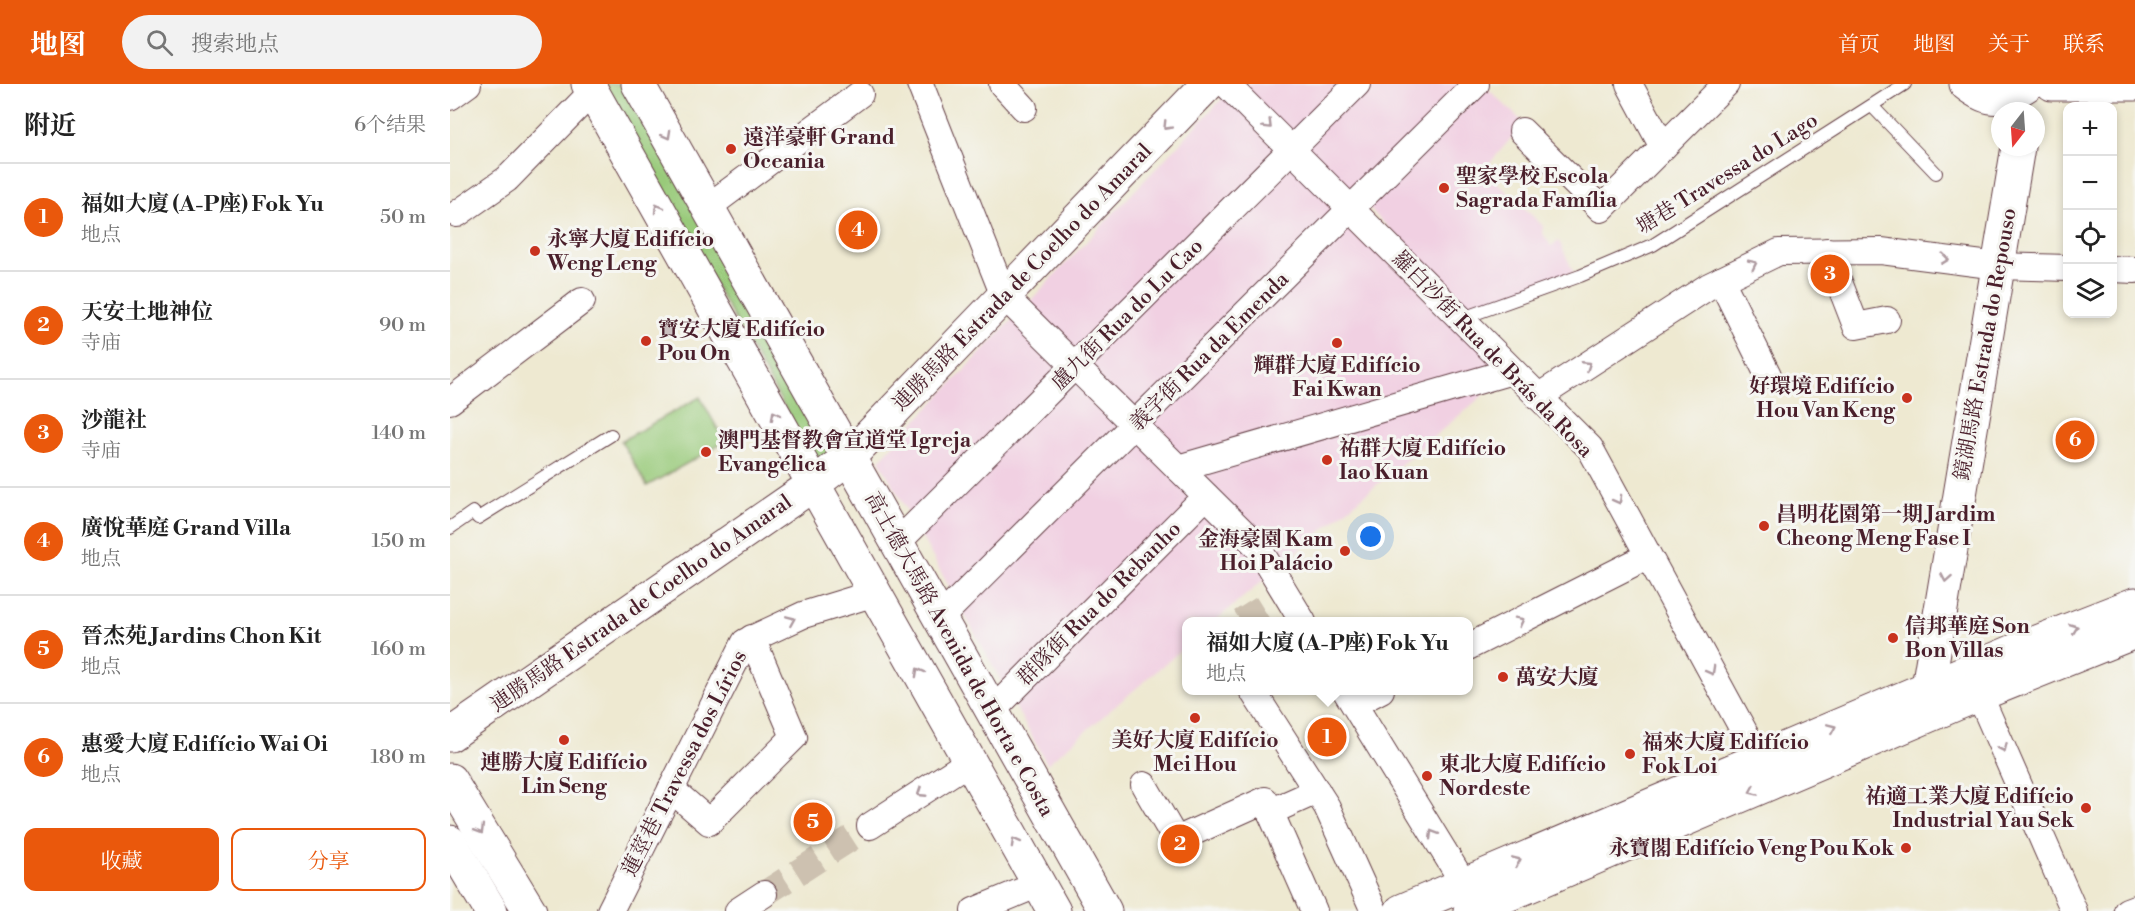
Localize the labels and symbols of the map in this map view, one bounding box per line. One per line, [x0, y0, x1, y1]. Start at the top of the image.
north arrow [1991, 102, 2045, 156]
street label: 塘巷 Travessa do Lago [1632, 107, 1823, 240]
one-way arrow [1260, 118, 1271, 129]
one-way arrow [1163, 120, 1174, 130]
place label: 遠洋豪軒 Grand Oceania [743, 125, 895, 175]
one-way arrow [660, 129, 671, 139]
street label: 連勝馬路 Estrada de Coelho do Amaral [888, 138, 1158, 417]
marker: 遠洋豪軒 Grand Oceania [724, 142, 738, 156]
place label: 聖家學校 Escola Sagrada Família [1456, 164, 1618, 214]
marker: 聖家學校 Escola Sagrada Família [1437, 181, 1451, 195]
one-way arrow [654, 204, 665, 214]
street label: 鏡湖馬路 Estrada do Repouso [1949, 206, 2023, 482]
pin: 4 [838, 208, 878, 252]
place label: 永寧大廈 Edifício Weng Leng [546, 227, 714, 277]
street label: 盧九街 Rua do Lu Cao [1046, 233, 1209, 396]
marker: 永寧大廈 Edifício Weng Leng [528, 244, 542, 258]
street label: 羅白沙街 Rua de Brás da Rosa [1387, 246, 1598, 464]
pin: 3 [1810, 252, 1850, 297]
one-way arrow [1940, 252, 1950, 264]
one-way arrow [1747, 260, 1758, 272]
street label: 義字街 Rua da Emenda [1125, 267, 1295, 437]
place label: 寶安大廈 Edifício Pou On [658, 317, 825, 367]
marker: 寶安大廈 Edifício Pou On [639, 334, 653, 348]
marker: 輝群大廈 Edifício Fai Kwan [1330, 336, 1344, 350]
place label: 輝群大廈 Edifício Fai Kwan [1253, 353, 1421, 403]
one-way arrow [1581, 361, 1591, 373]
place label: 好環境 Edifício Hou Van Keng [1749, 374, 1896, 424]
marker: 好環境 Edifício Hou Van Keng [1900, 391, 1914, 405]
one-way arrow [770, 410, 782, 421]
pin: 6 [2056, 418, 2094, 462]
place label: 澳門基督教會宣道堂 Igreja Evangélica [718, 428, 972, 478]
place label: 祐群大廈 Edifício Iao Kuan [1339, 436, 1506, 486]
marker: 澳門基督教會宣道堂 Igreja Evangélica [699, 445, 713, 459]
marker: 祐群大廈 Edifício Iao Kuan [1320, 453, 1334, 467]
street label: 高士德大馬路 Avenida de Horta e Costa [859, 487, 1060, 822]
street label: 連勝馬路 Estrada de Coelho do Amaral [486, 489, 797, 718]
one-way arrow [1611, 494, 1622, 504]
place label: 昌明花園第一期 Jardim Cheong Meng Fase I [1776, 502, 1995, 552]
street label: 群隊街 Rua do Rebanho [1012, 516, 1187, 691]
marker: 昌明花園第一期 Jardim Cheong Meng Fase I [1757, 519, 1771, 533]
your location [1356, 522, 1385, 551]
place label: 金海豪園 Kam Hoi Palácio [1198, 527, 1333, 577]
marker: 金海豪園 Kam Hoi Palácio [1338, 544, 1352, 558]
one-way arrow [1940, 572, 1953, 582]
place label: 信邦華庭 Son Bon Villas [1905, 614, 2030, 664]
one-way arrow [785, 616, 796, 628]
one-way arrow [1514, 616, 1525, 628]
one-way arrow [2068, 622, 2078, 635]
marker: 信邦華庭 Son Bon Villas [1886, 631, 1900, 645]
street label: 蓮莖巷 Travessa dos Lírios [617, 646, 753, 881]
place label: 萬安大廈 [1515, 665, 1599, 691]
one-way arrow [1704, 665, 1715, 675]
one-way arrow [915, 668, 927, 678]
marker: 萬安大廈 [1496, 670, 1510, 684]
marker: 美好大廈 Edifício Mei Hou [1188, 711, 1202, 725]
pin: 1 [1308, 714, 1346, 760]
one-way arrow [1826, 723, 1837, 735]
place label: 美好大廈 Edifício Mei Hou [1111, 728, 1279, 778]
place label: 福來大廈 Edifício Fok Loi [1642, 730, 1809, 780]
marker: 連勝大廈 Edifício Lin Seng [557, 733, 571, 747]
one-way arrow [1995, 741, 2007, 752]
marker: 福來大廈 Edifício Fok Loi [1623, 747, 1637, 761]
place label: 連勝大廈 Edifício Lin Seng [480, 750, 648, 800]
place label: 東北大廈 Edifício Nordeste [1439, 752, 1606, 802]
marker: 東北大廈 Edifício Nordeste [1420, 769, 1434, 783]
one-way arrow [1748, 784, 1759, 796]
place label: 祐適工業大廈 Edifício Industrial Yau Sek [1865, 784, 2075, 834]
one-way arrow [917, 786, 928, 797]
pin: 5 [794, 800, 832, 844]
marker: 祐適工業大廈 Edifício Industrial Yau Sek [2079, 801, 2093, 815]
pin: 2 [1160, 822, 1200, 867]
one-way arrow [473, 824, 485, 834]
one-way arrow [1429, 830, 1441, 840]
place label: 永寶閣 Edifício Veng Pou Kok [1609, 836, 1895, 862]
one-way arrow [1011, 838, 1022, 848]
marker: 永寶閣 Edifício Veng Pou Kok [1899, 841, 1913, 855]
one-way arrow [1511, 856, 1522, 868]

